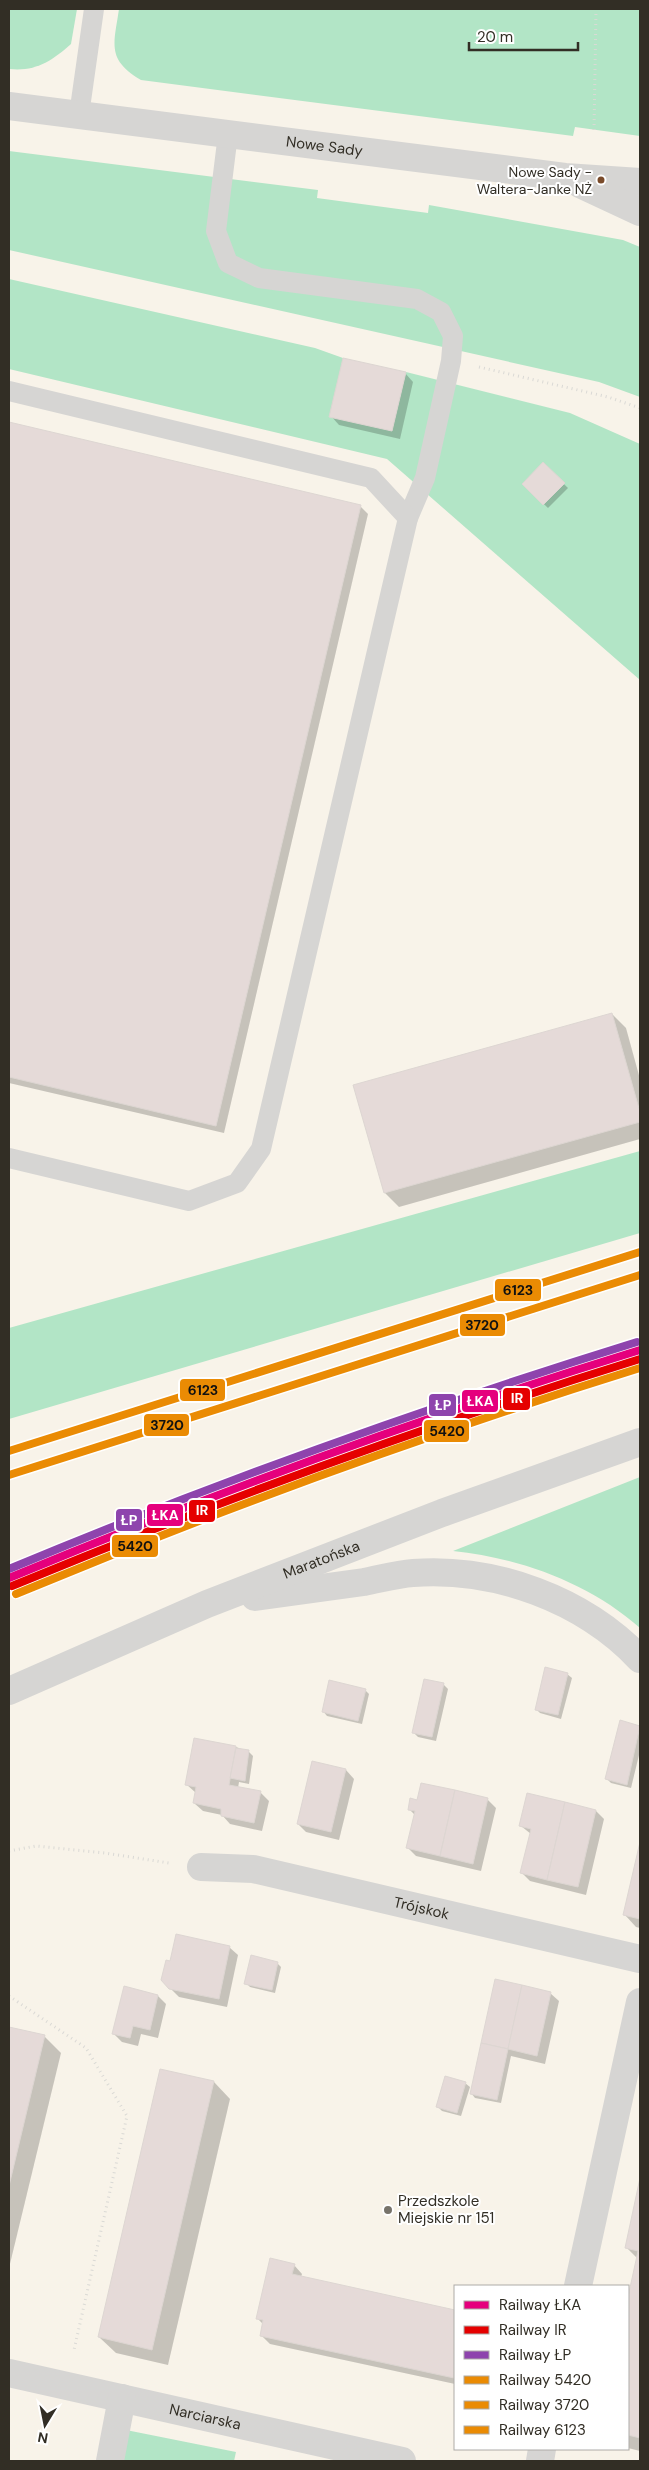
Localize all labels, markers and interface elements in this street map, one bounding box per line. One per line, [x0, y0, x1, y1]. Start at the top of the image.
scale bar [469, 20, 578, 52]
text: 20 m [477, 27, 513, 47]
street label: Nowe Sady [285, 131, 365, 161]
place label: Nowe Sady - Waltera-Janke NŻ [477, 163, 592, 198]
marker: Nowe Sady - Waltera-Janke NŻ [596, 175, 606, 185]
line badge: 6123 [494, 1278, 542, 1302]
text: 6123 [503, 1281, 533, 1299]
line badge: 3720 [459, 1313, 506, 1337]
text: 3720 [465, 1316, 499, 1334]
line badge: 6123 [179, 1378, 226, 1402]
text: 6123 [188, 1381, 218, 1399]
line badge: IR [502, 1387, 531, 1411]
line badge: ŁKA [461, 1389, 499, 1413]
text: IR [511, 1389, 523, 1407]
text: ŁKA [466, 1392, 494, 1410]
line badge: ŁP [428, 1393, 457, 1417]
text: ŁP [435, 1396, 452, 1414]
line badge: 3720 [143, 1413, 190, 1437]
text: 3720 [150, 1416, 184, 1434]
line badge: 5420 [423, 1419, 470, 1443]
text: 5420 [429, 1422, 465, 1440]
line badge: IR [188, 1499, 216, 1523]
text: IR [196, 1501, 208, 1519]
line badge: ŁKA [146, 1503, 184, 1527]
text: ŁKA [151, 1506, 179, 1524]
line badge: ŁP [115, 1508, 143, 1532]
text: ŁP [121, 1511, 138, 1529]
line badge: 5420 [111, 1534, 159, 1558]
street label: Maratońska [280, 1536, 363, 1584]
text: 5420 [117, 1537, 153, 1555]
street label: Trójskok [392, 1892, 452, 1924]
place label: Przedszkole Miejskie nr 151 [398, 2191, 494, 2228]
marker: Przedszkole Miejskie nr 151 [382, 2204, 394, 2216]
legend [454, 2285, 629, 2450]
text: Railway ŁKA [499, 2295, 581, 2315]
text: Railway IR [499, 2320, 567, 2340]
text: Railway ŁP [499, 2345, 572, 2365]
text: Railway 5420 [499, 2370, 591, 2390]
text: Railway 3720 [499, 2395, 589, 2415]
street label: Narciarska [167, 2399, 243, 2435]
north arrow [20, 2400, 70, 2450]
text: Railway 6123 [499, 2420, 586, 2440]
text: N [36, 2428, 49, 2448]

